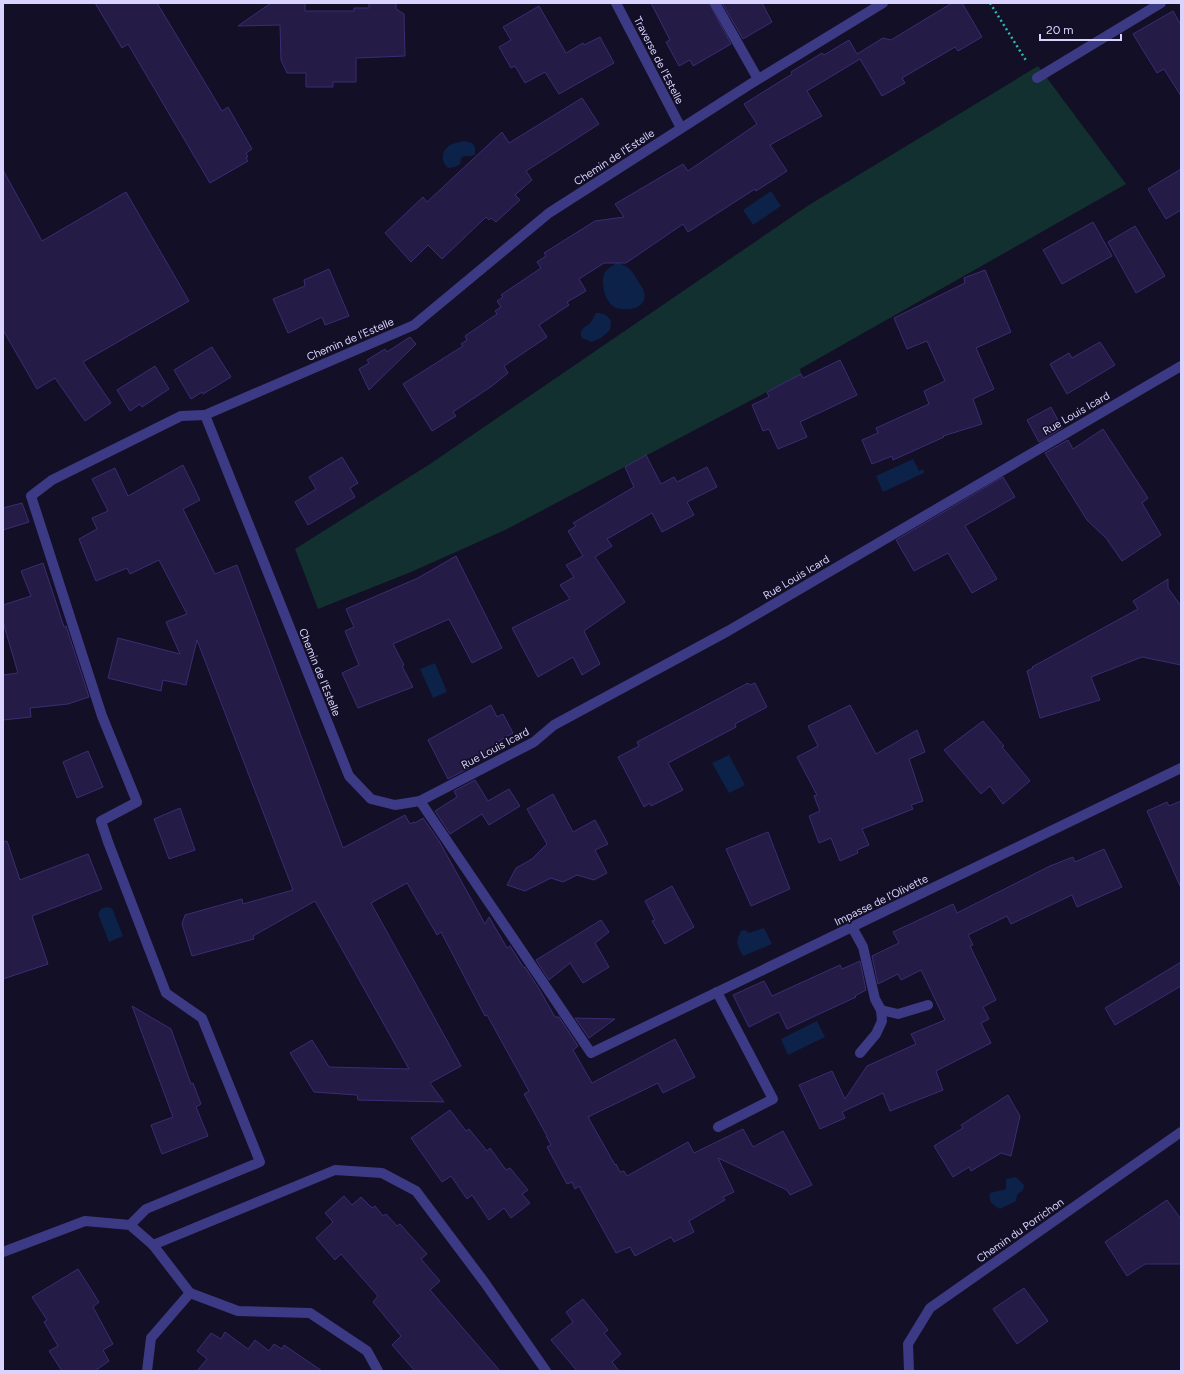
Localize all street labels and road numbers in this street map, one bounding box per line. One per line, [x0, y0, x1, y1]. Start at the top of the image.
street label: Traverse de l'Estelle [631, 14, 686, 106]
street label: Chemin de l'Estelle [572, 127, 657, 188]
street label: Chemin de l'Estelle [305, 315, 396, 364]
street label: Rue Louis Icard [1040, 389, 1112, 438]
street label: Rue Louis Icard [761, 553, 832, 602]
street label: Chemin de l'Estelle [296, 627, 343, 718]
street label: Rue Louis Icard [459, 725, 531, 772]
street label: Impasse de l'Olivette [832, 872, 930, 929]
street label: Chemin du Porrichon [974, 1195, 1066, 1265]

